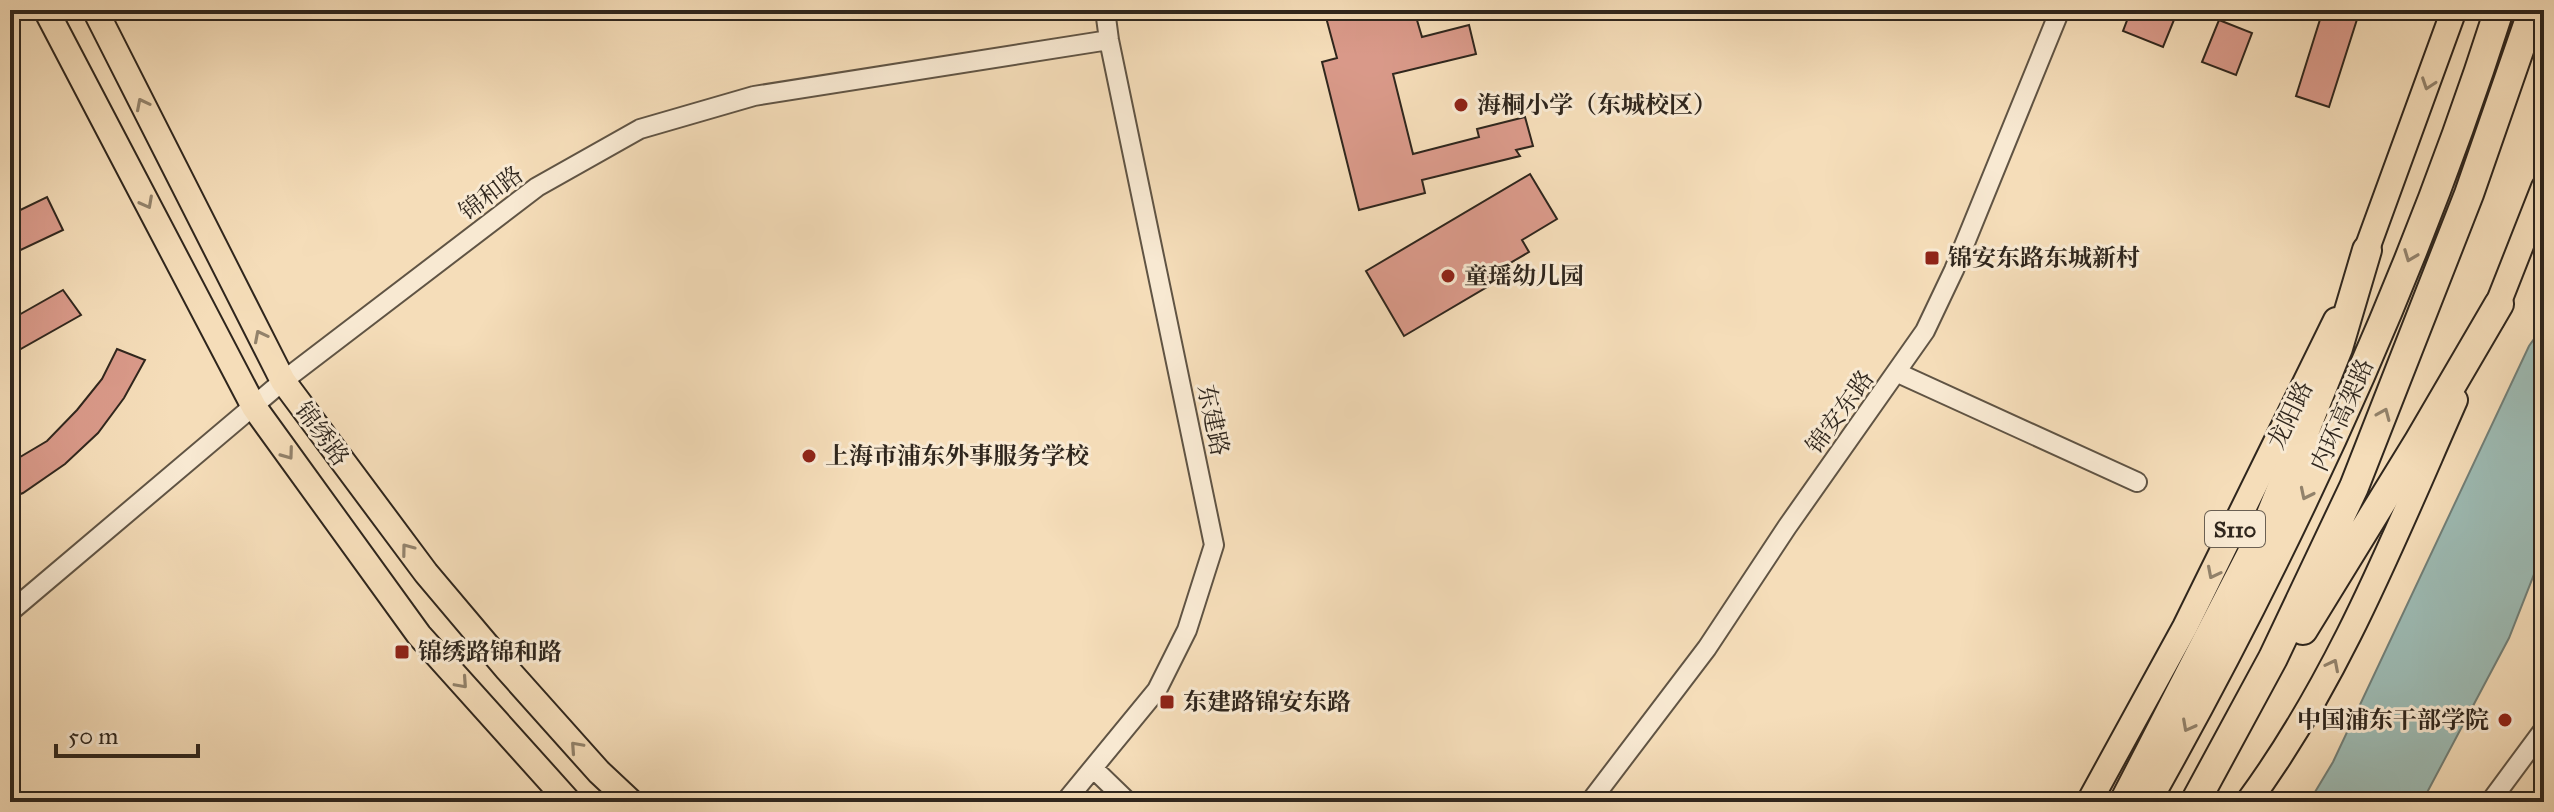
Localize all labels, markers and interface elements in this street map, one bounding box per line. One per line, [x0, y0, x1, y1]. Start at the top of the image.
one-way arrow [2422, 76, 2438, 90]
place label: 海桐小学（东城校区） [1477, 90, 1717, 120]
marker: 海桐小学（东城校区） [1452, 96, 1470, 114]
one-way arrow [136, 97, 152, 112]
street label: 锦和路 [453, 159, 529, 227]
one-way arrow [137, 195, 152, 210]
place label: 锦安东路东城新村 [1948, 243, 2140, 273]
one-way arrow [2403, 248, 2420, 262]
marker: 锦安东路东城新村 [1923, 249, 1941, 267]
place label: 童瑶幼儿园 [1464, 261, 1584, 291]
marker: 童瑶幼儿园 [1439, 267, 1457, 285]
one-way arrow [254, 329, 269, 344]
street label: 内环高架路 [2304, 354, 2380, 476]
street label: 锦安东路 [1800, 364, 1880, 460]
street label: 龙阳路 [2261, 376, 2319, 454]
street label: 东建路 [1191, 382, 1235, 458]
street label: 锦绣路 [288, 396, 356, 472]
one-way arrow [2375, 408, 2391, 422]
place label: 上海市浦东外事服务学校 [825, 441, 1089, 471]
one-way arrow [278, 445, 293, 460]
marker: 上海市浦东外事服务学校 [800, 447, 818, 465]
one-way arrow [2300, 486, 2316, 501]
road number: S110 [2205, 511, 2265, 547]
one-way arrow [403, 543, 417, 558]
one-way arrow [2207, 564, 2222, 579]
place label: 锦绣路锦和路 [418, 637, 562, 667]
marker: 锦绣路锦和路 [393, 643, 411, 661]
one-way arrow [2323, 658, 2339, 673]
one-way arrow [452, 674, 467, 688]
place label: 东建路锦安东路 [1183, 687, 1351, 717]
marker: 东建路锦安东路 [1158, 693, 1176, 711]
place label: 中国浦东干部学院 [2297, 705, 2489, 735]
scale bar [56, 708, 198, 758]
marker: 中国浦东干部学院 [2496, 711, 2514, 729]
one-way arrow [2183, 718, 2198, 732]
text: 50 m [68, 721, 118, 751]
one-way arrow [571, 741, 586, 756]

